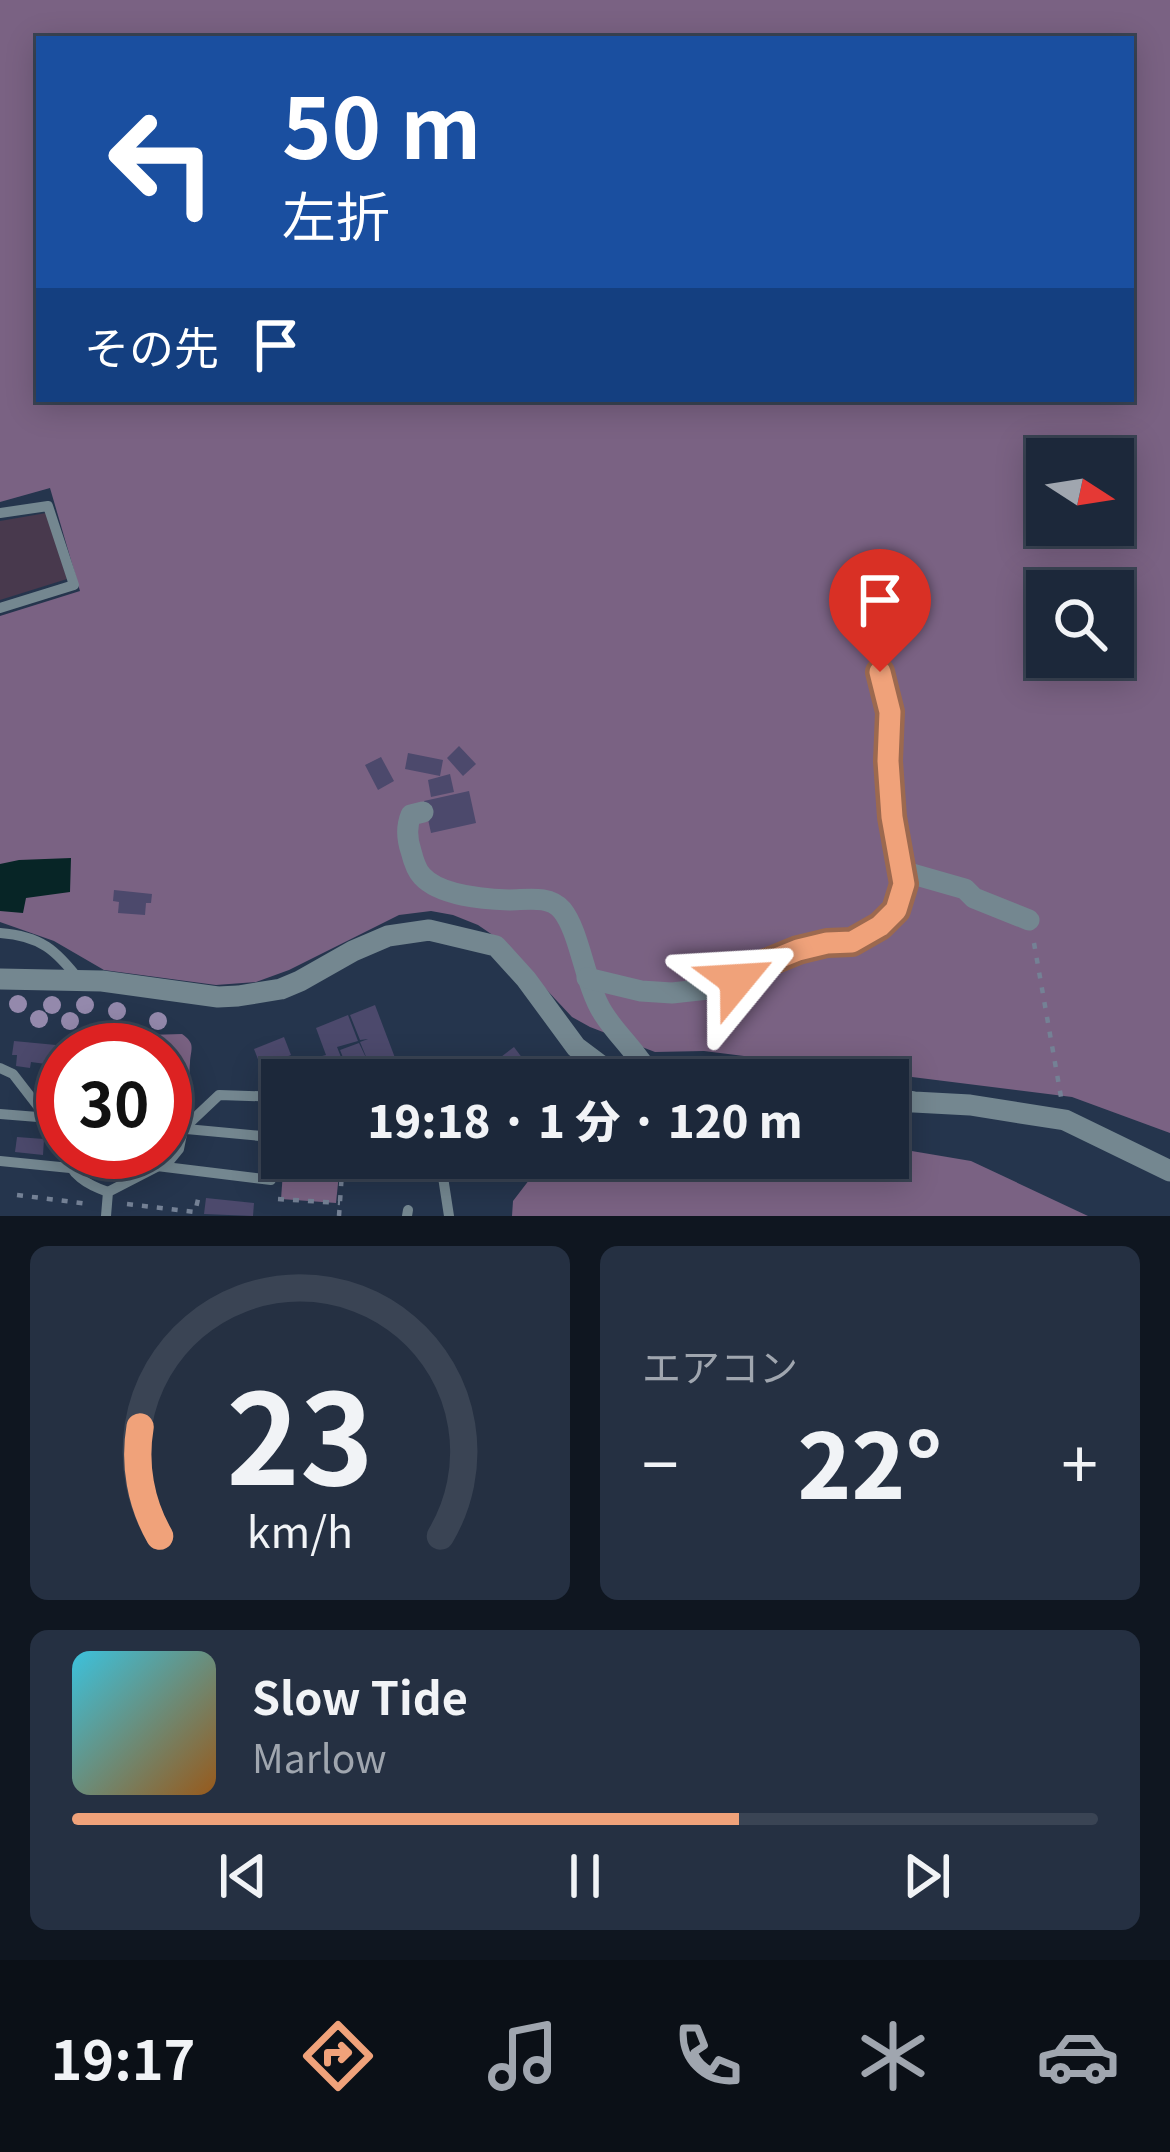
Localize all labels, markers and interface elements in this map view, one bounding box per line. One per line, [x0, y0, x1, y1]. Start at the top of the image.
text: 50 m [282, 62, 481, 183]
icon: left [84, 84, 240, 240]
text: 左折 [282, 174, 390, 253]
icon: arrive [243, 312, 309, 378]
text: その先 [84, 313, 219, 378]
north arrow [1026, 438, 1134, 546]
map controls [1026, 438, 1134, 678]
pin [829, 549, 931, 672]
icon: arrive [847, 567, 913, 633]
button: search [1026, 570, 1134, 678]
position arrow [674, 917, 800, 1043]
speed limit sign: 30 [36, 1023, 192, 1179]
text: 19:18 · 1 分 · 120 m [367, 1086, 803, 1151]
text: エアコン [642, 1337, 798, 1393]
text: 23 [226, 1340, 374, 1521]
text: 22° [798, 1395, 943, 1525]
text: − [642, 1412, 679, 1508]
text: + [1061, 1412, 1098, 1508]
text: km/h [247, 1498, 353, 1560]
text: Slow Tide [252, 1663, 468, 1728]
text: Marlow [252, 1728, 386, 1784]
icon: previous [210, 1843, 276, 1909]
icon: pause [552, 1843, 618, 1909]
icon: next [894, 1843, 960, 1909]
icon: directions [296, 2014, 380, 2098]
icon: music [481, 2014, 565, 2098]
icon: phone [666, 2014, 750, 2098]
icon: climate [851, 2014, 935, 2098]
icon: car [1036, 2014, 1120, 2098]
text: 19:17 [50, 2017, 195, 2096]

